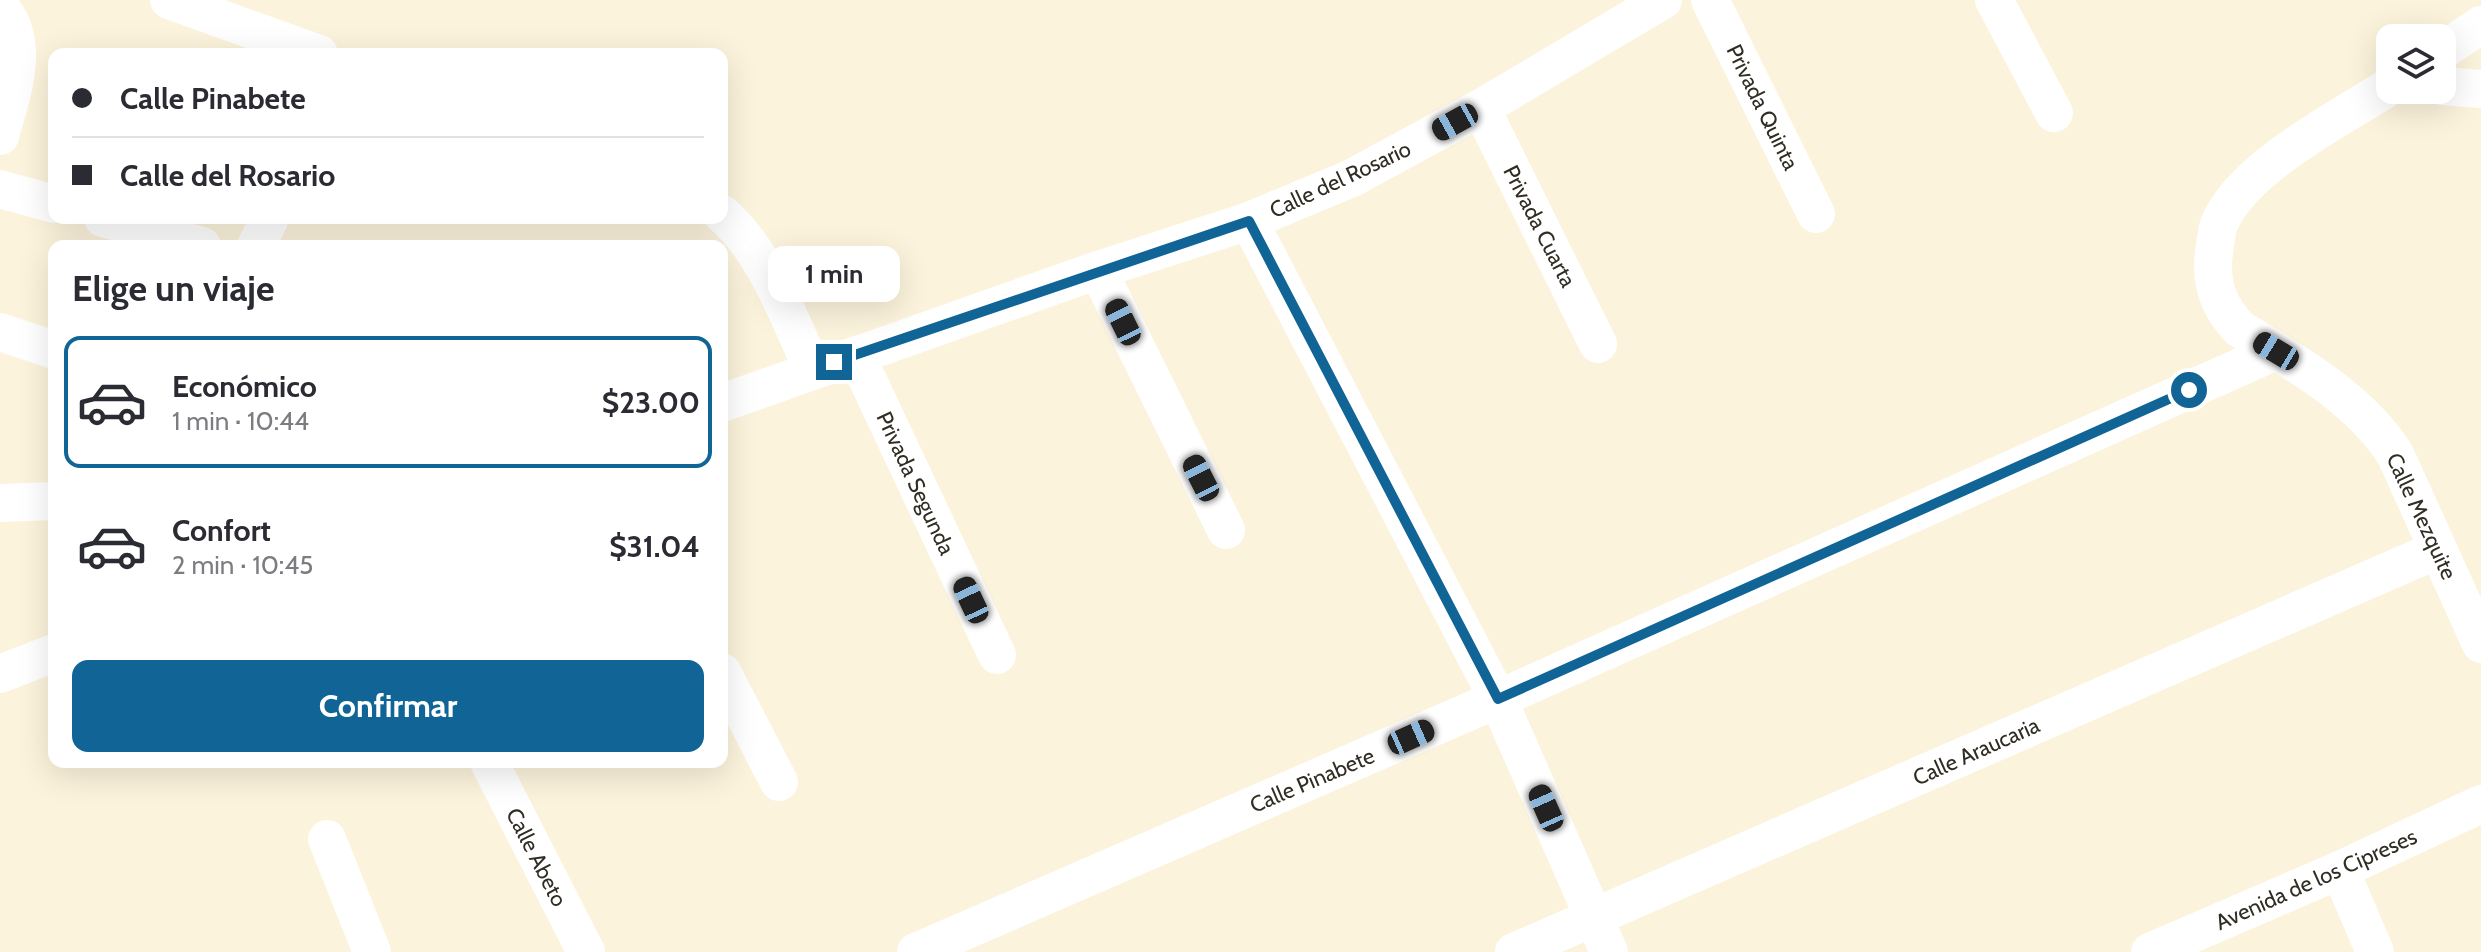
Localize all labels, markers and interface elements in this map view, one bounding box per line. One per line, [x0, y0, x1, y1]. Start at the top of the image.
map controls [2376, 24, 2456, 104]
button: layers [2376, 24, 2456, 104]
street label: Privada Quinta [1721, 40, 1805, 175]
text: Calle Pinabete [120, 80, 306, 117]
car [1428, 100, 1482, 144]
street label: Calle del Rosario [1265, 135, 1415, 224]
text: Calle del Rosario [120, 157, 335, 194]
street label: Privada Cuarta [1497, 161, 1582, 292]
callout: 1 min [768, 246, 900, 302]
text: 1 min [805, 258, 863, 290]
text: Elige un viaje [72, 266, 275, 310]
car [1102, 295, 1144, 349]
car [2249, 328, 2303, 374]
route end [816, 344, 852, 380]
icon: car [76, 366, 148, 438]
text: Económico [172, 368, 317, 405]
route start [2171, 372, 2207, 408]
text: $23.00 [602, 384, 700, 421]
text: 1 min · 10:44 [172, 405, 309, 437]
street label: Privada Segunda [871, 407, 961, 559]
street label: Calle Mezquite [2380, 449, 2463, 584]
car [1179, 451, 1223, 505]
icon: car [76, 510, 148, 582]
text: Confort [172, 512, 271, 549]
text: $31.04 [609, 528, 700, 565]
text: 2 min · 10:45 [172, 549, 313, 581]
car [950, 573, 992, 627]
button: Confirmar [72, 660, 704, 752]
street label: Calle Araucaria [1909, 711, 2044, 791]
car [1384, 716, 1438, 758]
street label: Calle Pinabete [1246, 742, 1379, 819]
car [1525, 781, 1567, 835]
street label: Calle Abeto [500, 803, 573, 911]
street label: Avenida de los Cipreses [2211, 823, 2421, 936]

